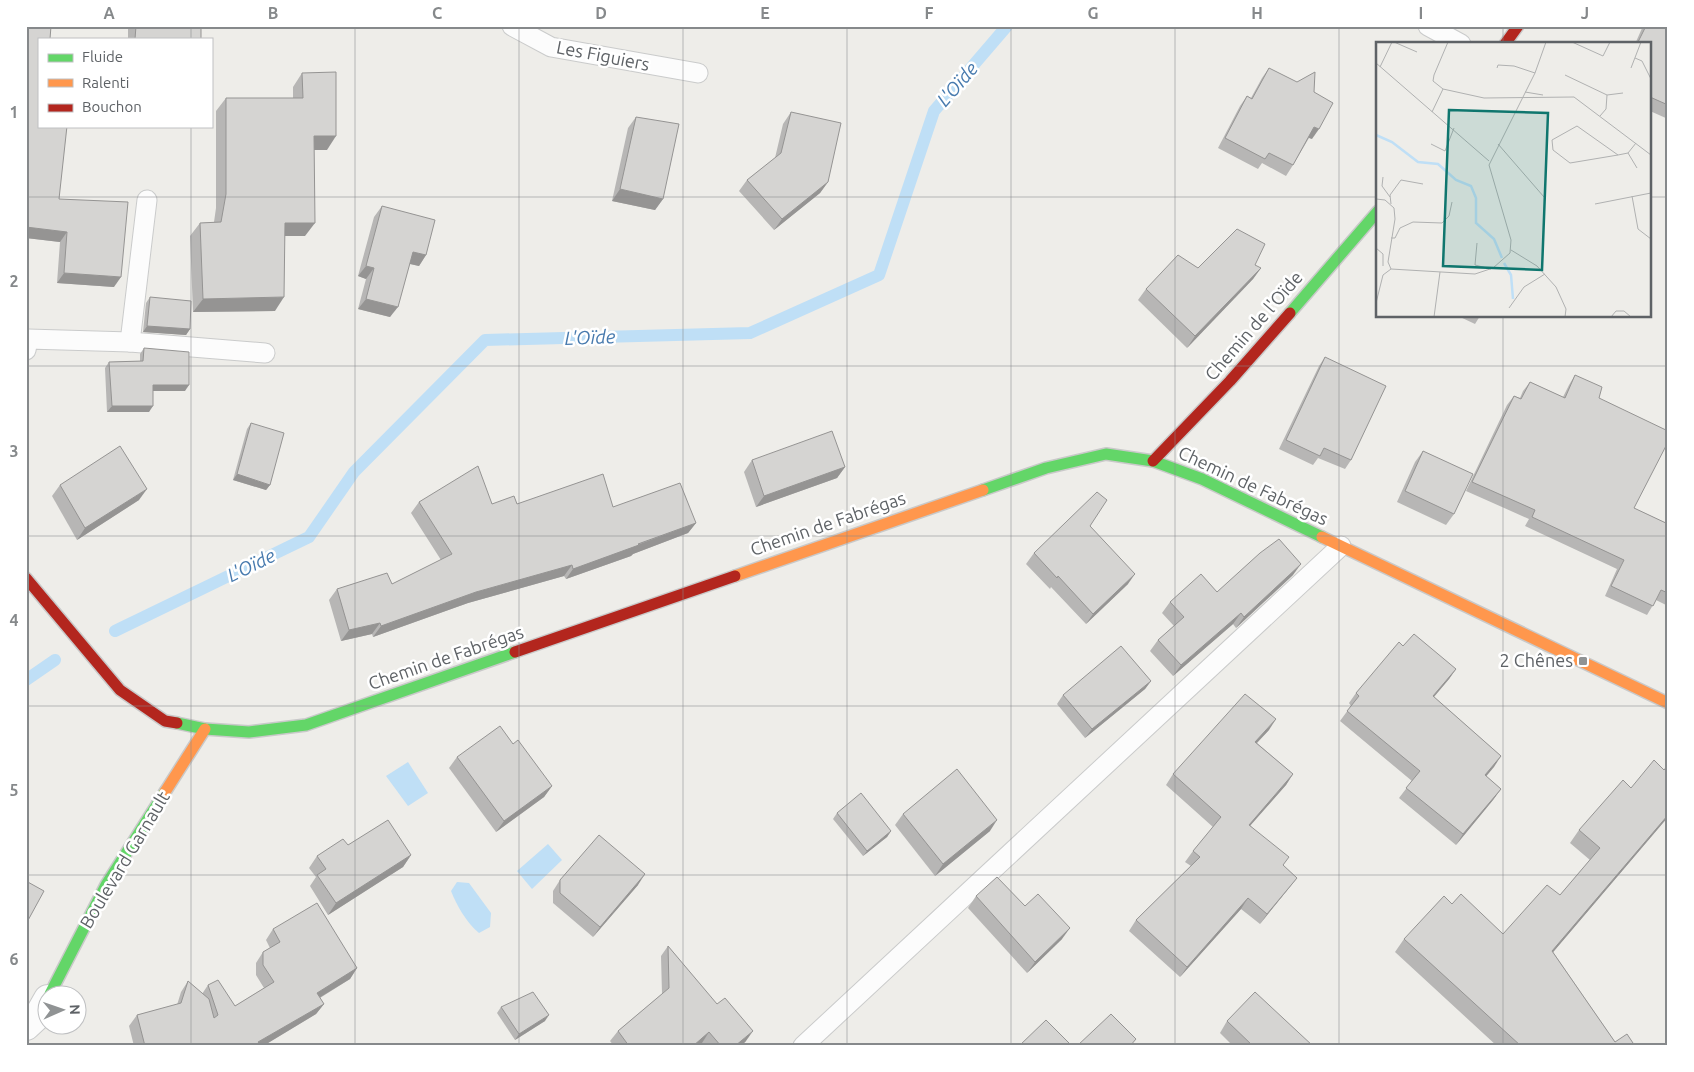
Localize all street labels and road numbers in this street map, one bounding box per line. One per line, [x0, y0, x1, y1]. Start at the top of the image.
street label: Les Figuiers [555, 36, 652, 74]
street label: Chemin de l'Oïde [1200, 267, 1306, 384]
street label: Chemin de Fabrégas [1175, 442, 1332, 529]
street label: Chemin de Fabrégas [747, 487, 908, 559]
street label: Chemin de Fabrégas [365, 621, 526, 693]
street label: Boulevard Garnault [75, 787, 173, 931]

